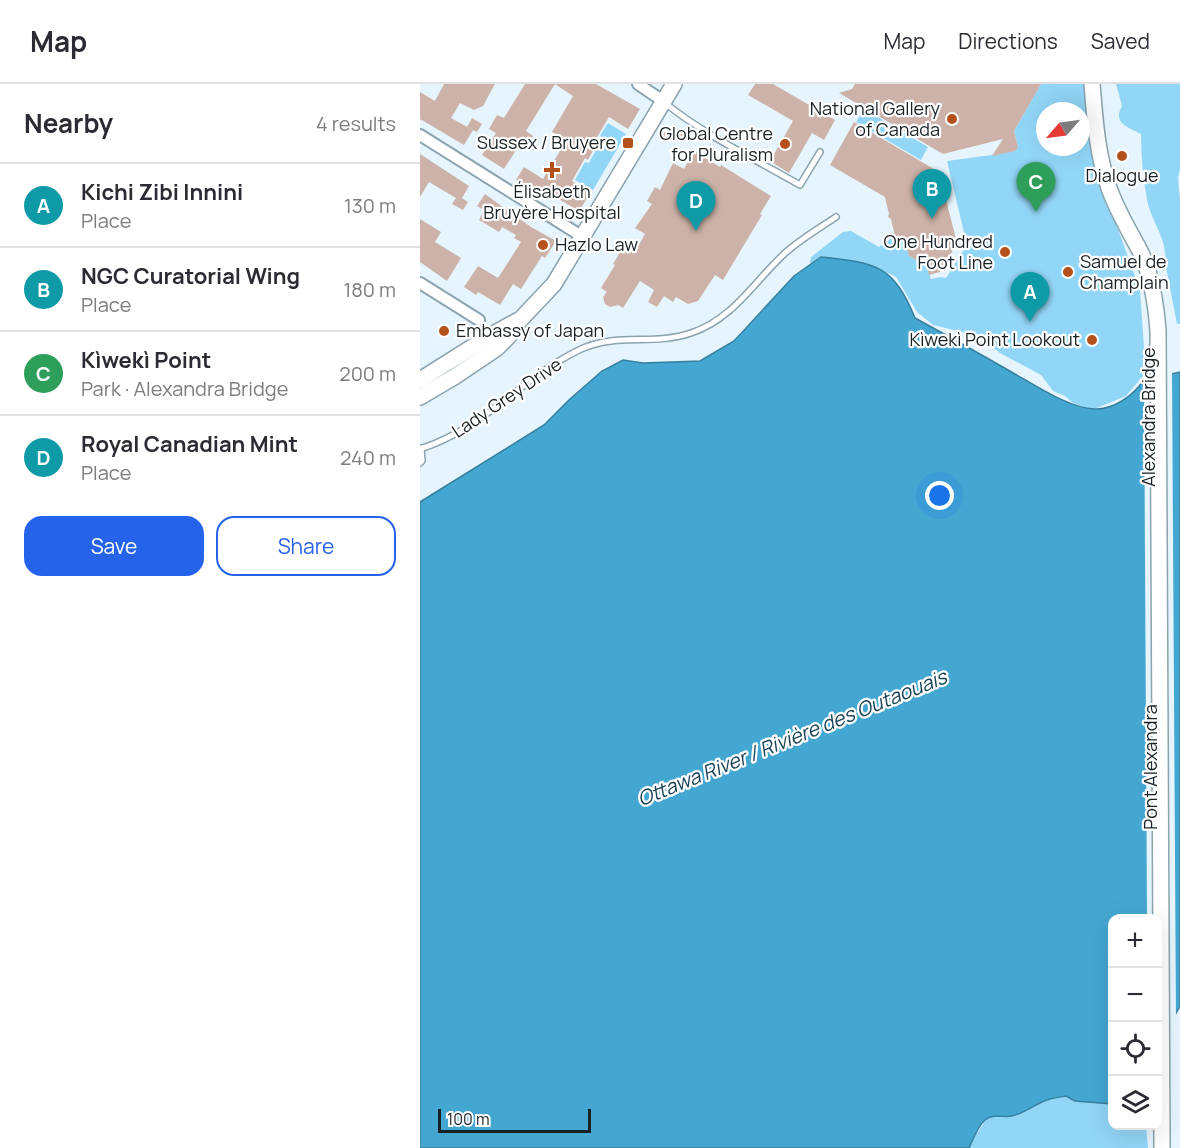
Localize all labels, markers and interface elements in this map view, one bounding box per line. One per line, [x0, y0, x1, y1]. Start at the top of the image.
text: Map [30, 22, 87, 60]
text: Map [884, 27, 925, 55]
text: Directions [958, 27, 1058, 55]
text: Saved [1091, 27, 1150, 55]
place label: National Gallery of Canada [810, 96, 940, 141]
north arrow [1036, 102, 1090, 156]
text: Nearby [24, 105, 113, 141]
text: 4 results [316, 110, 396, 137]
marker: National Gallery of Canada [945, 112, 959, 126]
place label: Global Centre for Pluralism [659, 121, 773, 166]
place label: Sussex / Bruyere [477, 130, 616, 154]
marker: Sussex / Bruyere [621, 136, 635, 150]
marker: Global Centre for Pluralism [778, 137, 792, 151]
marker: Dialogue [1115, 149, 1129, 163]
marker: Élisabeth Bruyère Hospital [543, 161, 561, 179]
pin: C [1016, 162, 1056, 212]
place label: Dialogue [1085, 163, 1159, 187]
pin: B [912, 170, 952, 219]
text: Kichi Zibi Innini [81, 177, 243, 207]
place label: Élisabeth Bruyère Hospital [483, 179, 621, 224]
pin: D [676, 182, 716, 231]
text: A [37, 192, 50, 219]
text: 130 m [344, 192, 396, 219]
text: Place [81, 207, 131, 234]
place label: One Hundred Foot Line [883, 229, 993, 274]
place label: Hazlo Law [555, 232, 638, 256]
marker: Hazlo Law [536, 238, 550, 252]
marker: One Hundred Foot Line [998, 245, 1012, 259]
place label: Samuel de Champlain [1080, 249, 1169, 294]
text: NGC Curatorial Wing [81, 261, 300, 291]
marker: Samuel de Champlain [1061, 265, 1075, 279]
pin: A [1010, 272, 1050, 322]
text: B [37, 276, 50, 303]
text: 180 m [343, 276, 396, 303]
text: Place [81, 291, 131, 318]
place label: Embassy of Japan [456, 318, 604, 342]
marker: Embassy of Japan [437, 324, 451, 338]
place label: Kìwekì Point Lookout [909, 327, 1080, 351]
marker: Kìwekì Point Lookout [1085, 333, 1099, 347]
text: Kìwekì Point [81, 345, 211, 375]
street label: Alexandra Bridge [1136, 347, 1160, 487]
street label: Lady Grey Drive [447, 352, 566, 443]
text: C [36, 360, 51, 387]
text: 200 m [339, 360, 396, 387]
text: Park · Alexandra Bridge [81, 375, 288, 402]
text: Royal Canadian Mint [81, 429, 298, 459]
text: D [36, 444, 51, 471]
text: 240 m [340, 444, 396, 471]
text: Place [81, 459, 131, 486]
your location [925, 481, 954, 510]
button: Save [24, 516, 204, 576]
button: Share [216, 516, 396, 576]
water label: Ottawa River / Rivière des Outaouais [633, 662, 952, 812]
street label: Pont Alexandra [1138, 704, 1162, 830]
map controls [1108, 914, 1162, 1130]
button: + [1108, 914, 1162, 968]
button: − [1108, 968, 1162, 1022]
button: locate [1108, 1022, 1162, 1076]
button: layers [1108, 1076, 1162, 1130]
scale bar [438, 1106, 591, 1134]
text: 100 m [447, 1108, 490, 1130]

